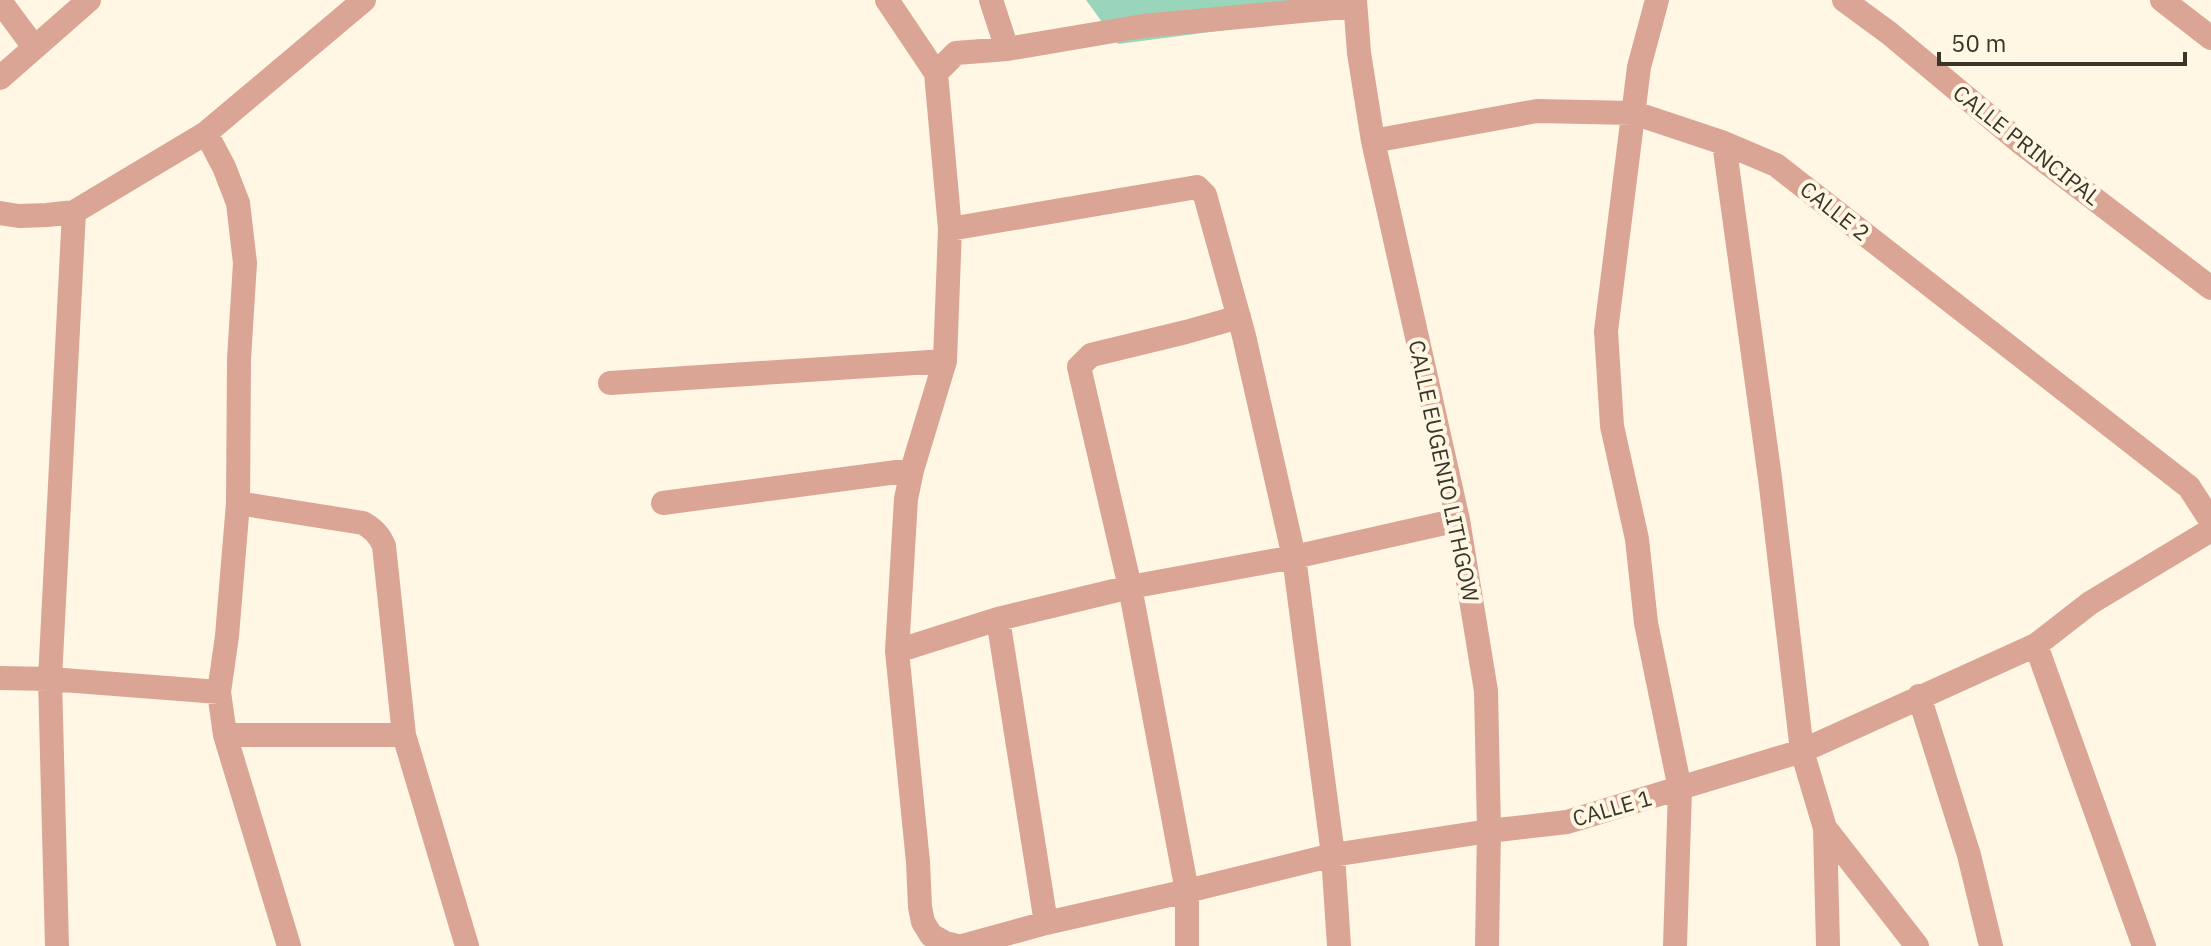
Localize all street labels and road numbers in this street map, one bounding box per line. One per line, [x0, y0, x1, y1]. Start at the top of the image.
street label: CALLE PRINCIPAL [1948, 78, 2107, 211]
street label: CALLE 2 [1794, 174, 1876, 247]
street label: CALLE EUGENIO LITHGOW [1403, 337, 1487, 605]
street label: CALLE 1 [1569, 782, 1655, 833]

